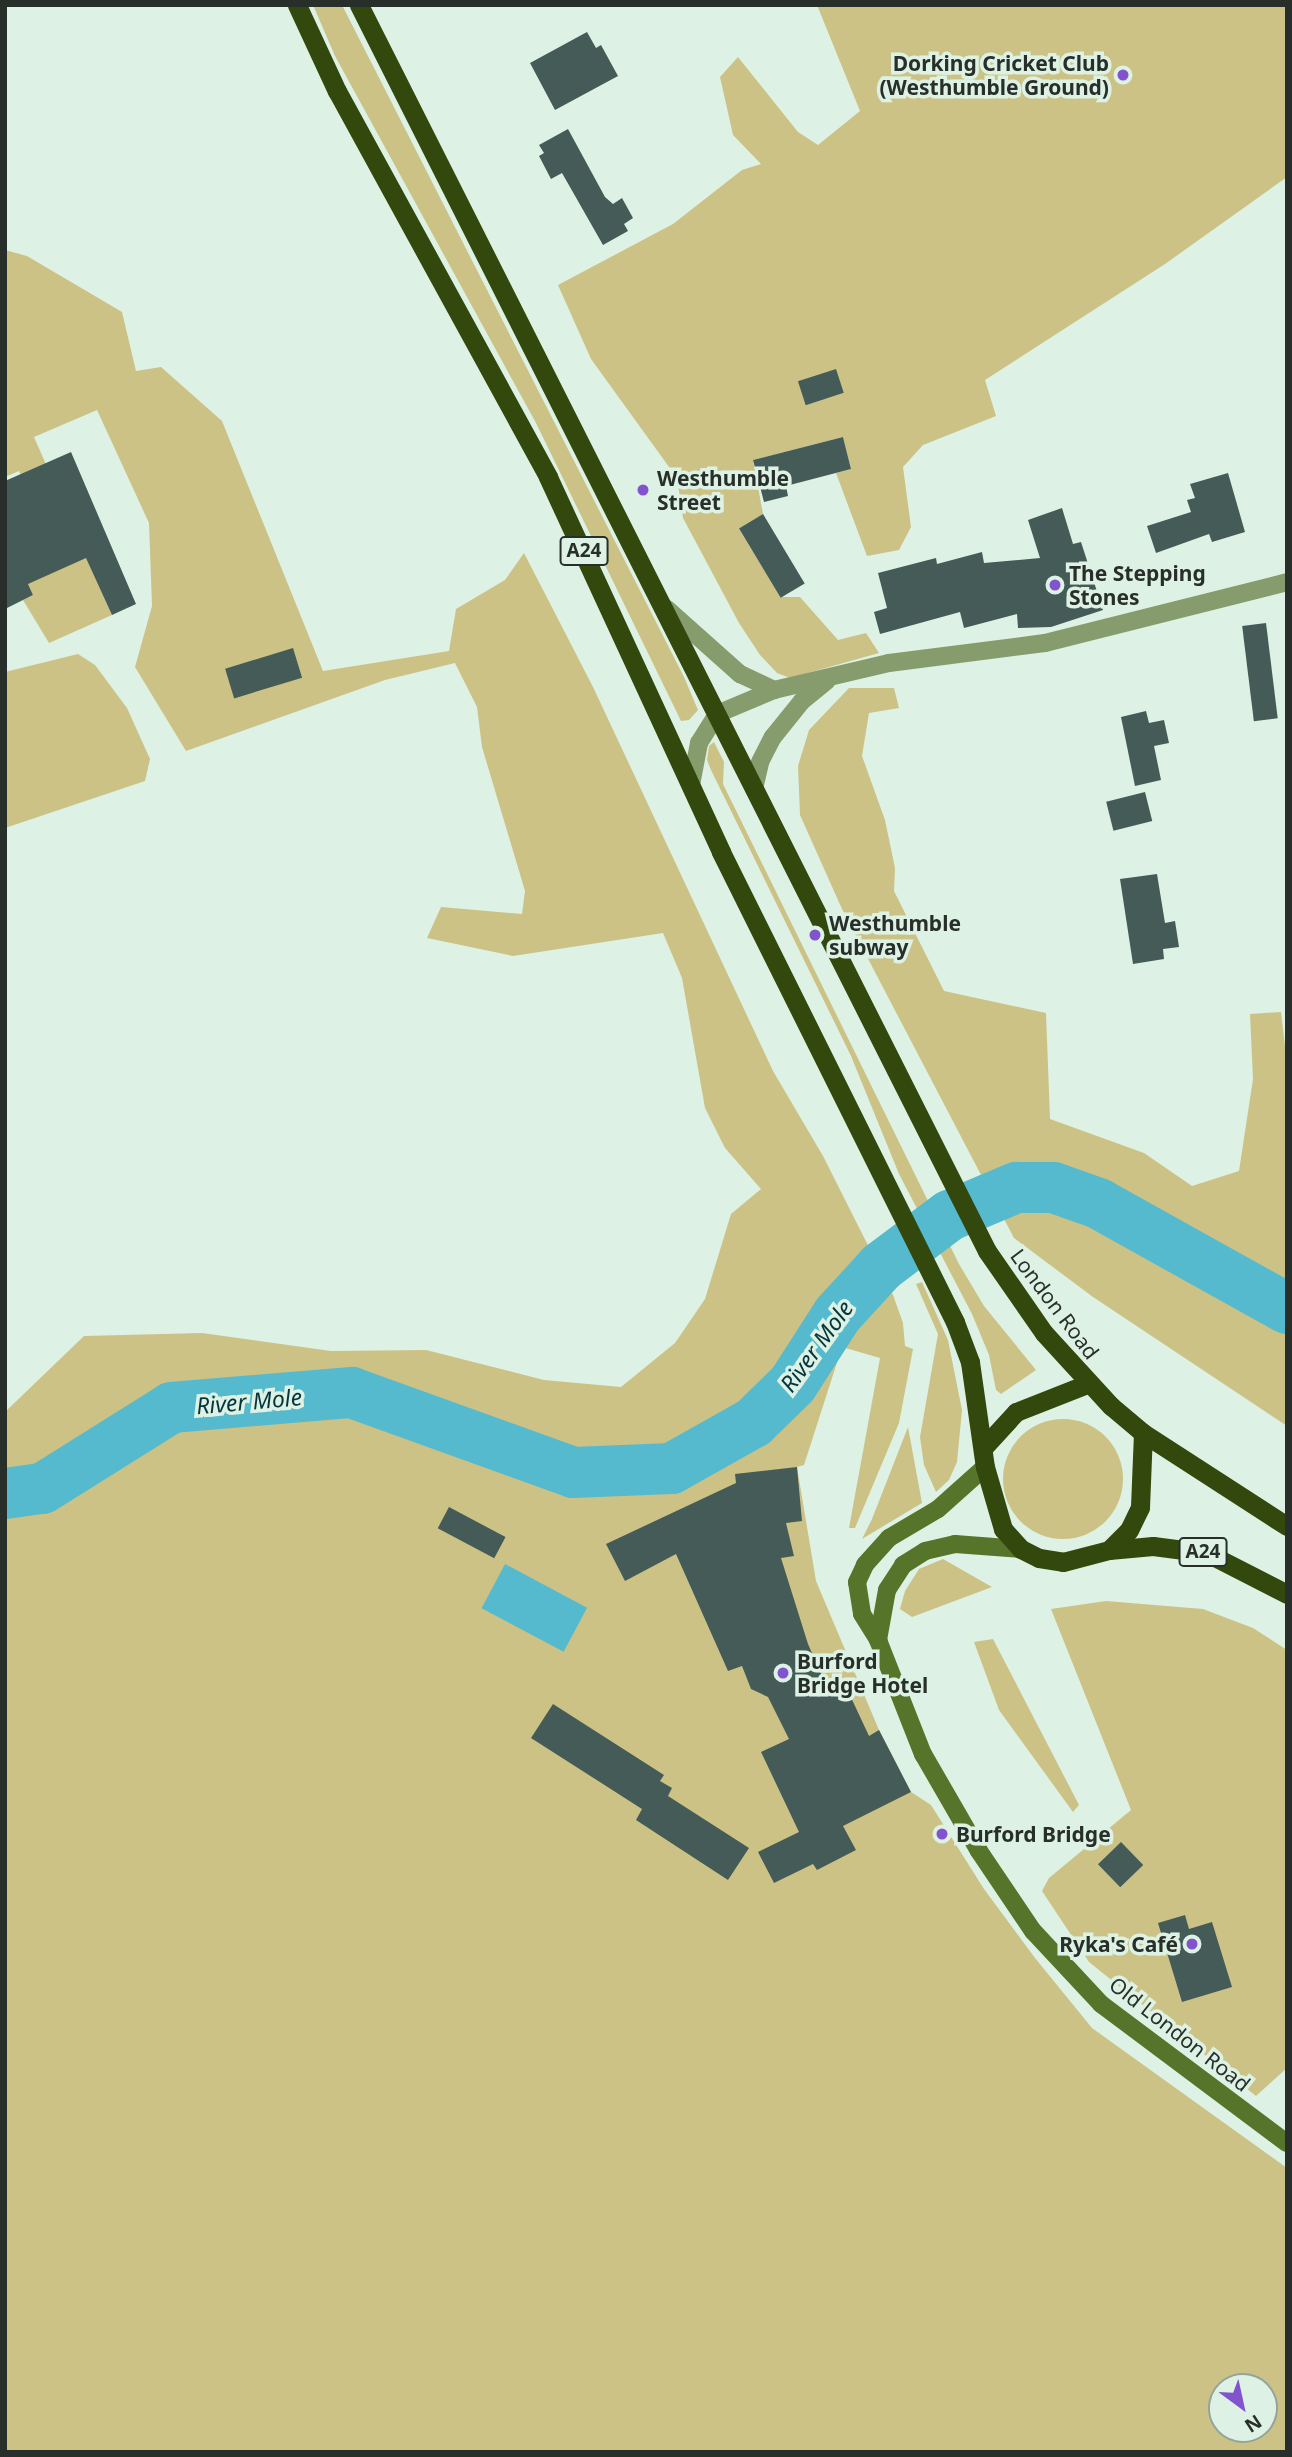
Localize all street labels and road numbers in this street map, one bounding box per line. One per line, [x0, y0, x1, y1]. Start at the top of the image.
road number: A24 [560, 536, 608, 566]
street label: London Road [1005, 1244, 1105, 1364]
road number: A24 [1178, 1536, 1228, 1568]
street label: Old London Road [1105, 1971, 1255, 2097]

